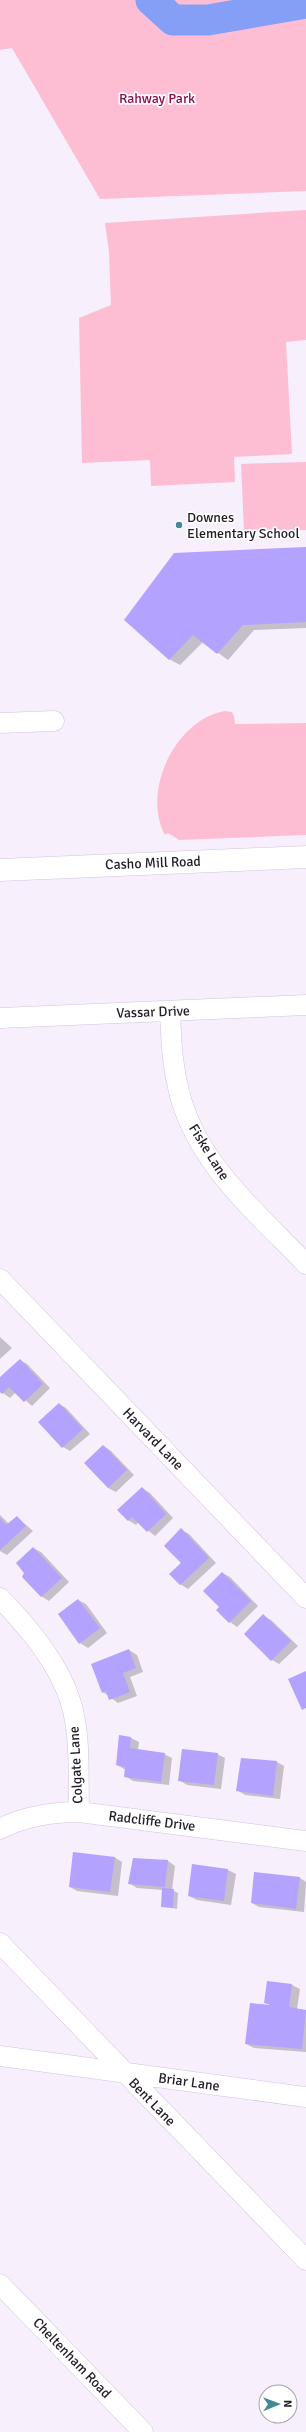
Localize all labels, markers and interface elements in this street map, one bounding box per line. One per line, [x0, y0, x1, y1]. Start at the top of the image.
park label: Rahway Park [119, 90, 195, 107]
place label: Downes Elementary School [187, 509, 300, 542]
marker: Downes Elementary School [174, 520, 184, 530]
street label: Casho Mill Road [105, 853, 201, 873]
street label: Vassar Drive [116, 1002, 190, 1022]
street label: Fiske Lane [185, 1121, 233, 1183]
street label: Harvard Lane [119, 1404, 187, 1474]
street label: Colgate Lane [65, 1726, 87, 1804]
street label: Radcliffe Drive [108, 1807, 196, 1835]
street label: Briar Lane [157, 2069, 221, 2095]
street label: Bent Lane [125, 2075, 179, 2129]
street label: Cheltenham Road [29, 2314, 115, 2402]
north arrow [258, 2384, 298, 2424]
text: N [281, 2400, 294, 2408]

